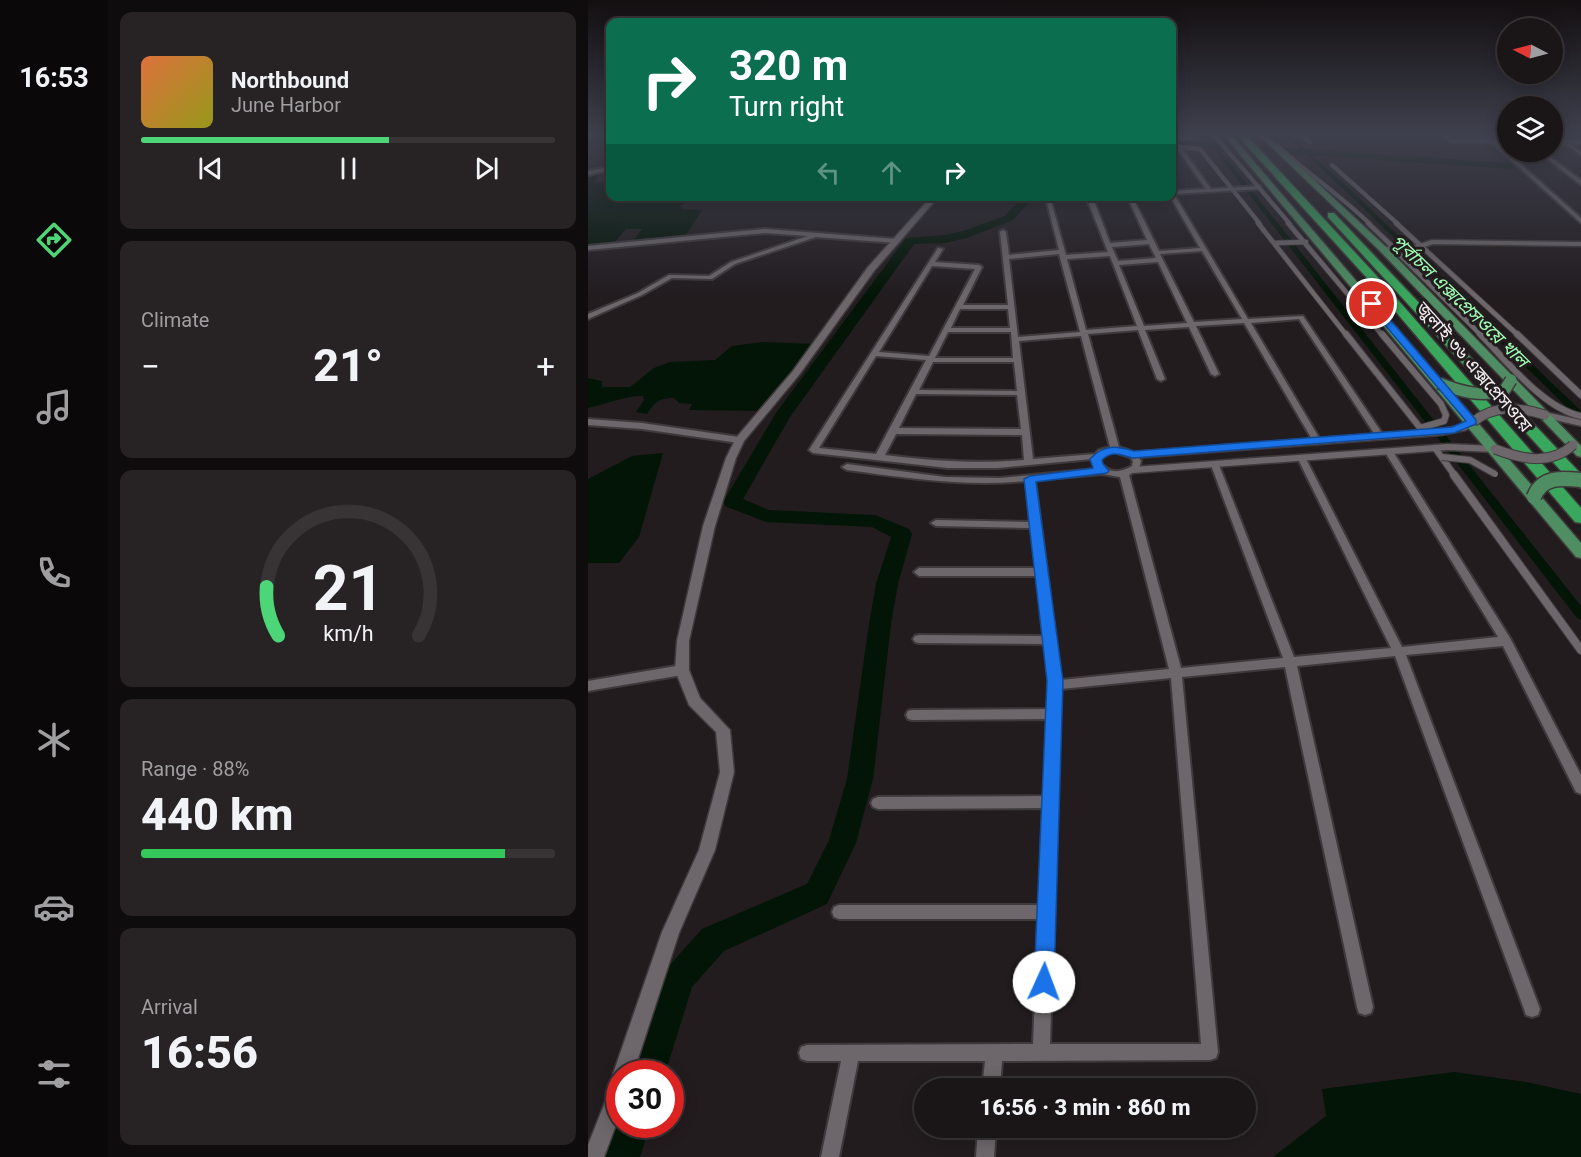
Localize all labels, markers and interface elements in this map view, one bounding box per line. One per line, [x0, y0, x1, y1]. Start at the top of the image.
north arrow [1497, 18, 1563, 84]
map controls [1497, 18, 1563, 162]
text: 320 m [729, 41, 848, 90]
icon: right [630, 42, 708, 120]
text: 16:53 [19, 62, 89, 94]
text: Northbound [231, 68, 349, 93]
text: Turn right [729, 91, 844, 123]
text: June Harbor [231, 93, 341, 117]
button: layers [1497, 96, 1563, 162]
icon: previous [194, 152, 227, 185]
icon: pause [332, 152, 365, 185]
icon: next [470, 152, 503, 185]
icon: left [812, 156, 845, 189]
icon: ahead [875, 156, 908, 189]
icon: right [938, 156, 971, 189]
icon: directions [33, 219, 75, 261]
water label: পূর্বাচল এক্সপ্রেসওয়ে খাল [1387, 230, 1536, 375]
pin [1346, 278, 1397, 329]
icon: arrive [1355, 287, 1388, 320]
street label: জুলাই ৩৬ এক্সপ্রেসওয়ে [1412, 297, 1537, 436]
text: Climate [141, 308, 209, 332]
text: 21° [313, 339, 383, 392]
text: − [141, 347, 160, 386]
text: + [536, 347, 555, 386]
icon: music [33, 386, 75, 428]
icon: phone [33, 552, 75, 594]
text: 21 [312, 552, 384, 625]
text: km/h [323, 621, 373, 646]
icon: climate [33, 719, 75, 761]
text: Range · 88% [141, 757, 249, 781]
text: 440 km [141, 788, 293, 841]
icon: car [33, 886, 75, 928]
position arrow [1012, 950, 1076, 1014]
text: Arrival [141, 995, 198, 1019]
text: 16:56 [141, 1026, 258, 1079]
icon: filters [33, 1053, 75, 1095]
speed limit sign: 30 [606, 1060, 684, 1138]
text: 16:56 · 3 min · 860 m [980, 1095, 1190, 1120]

